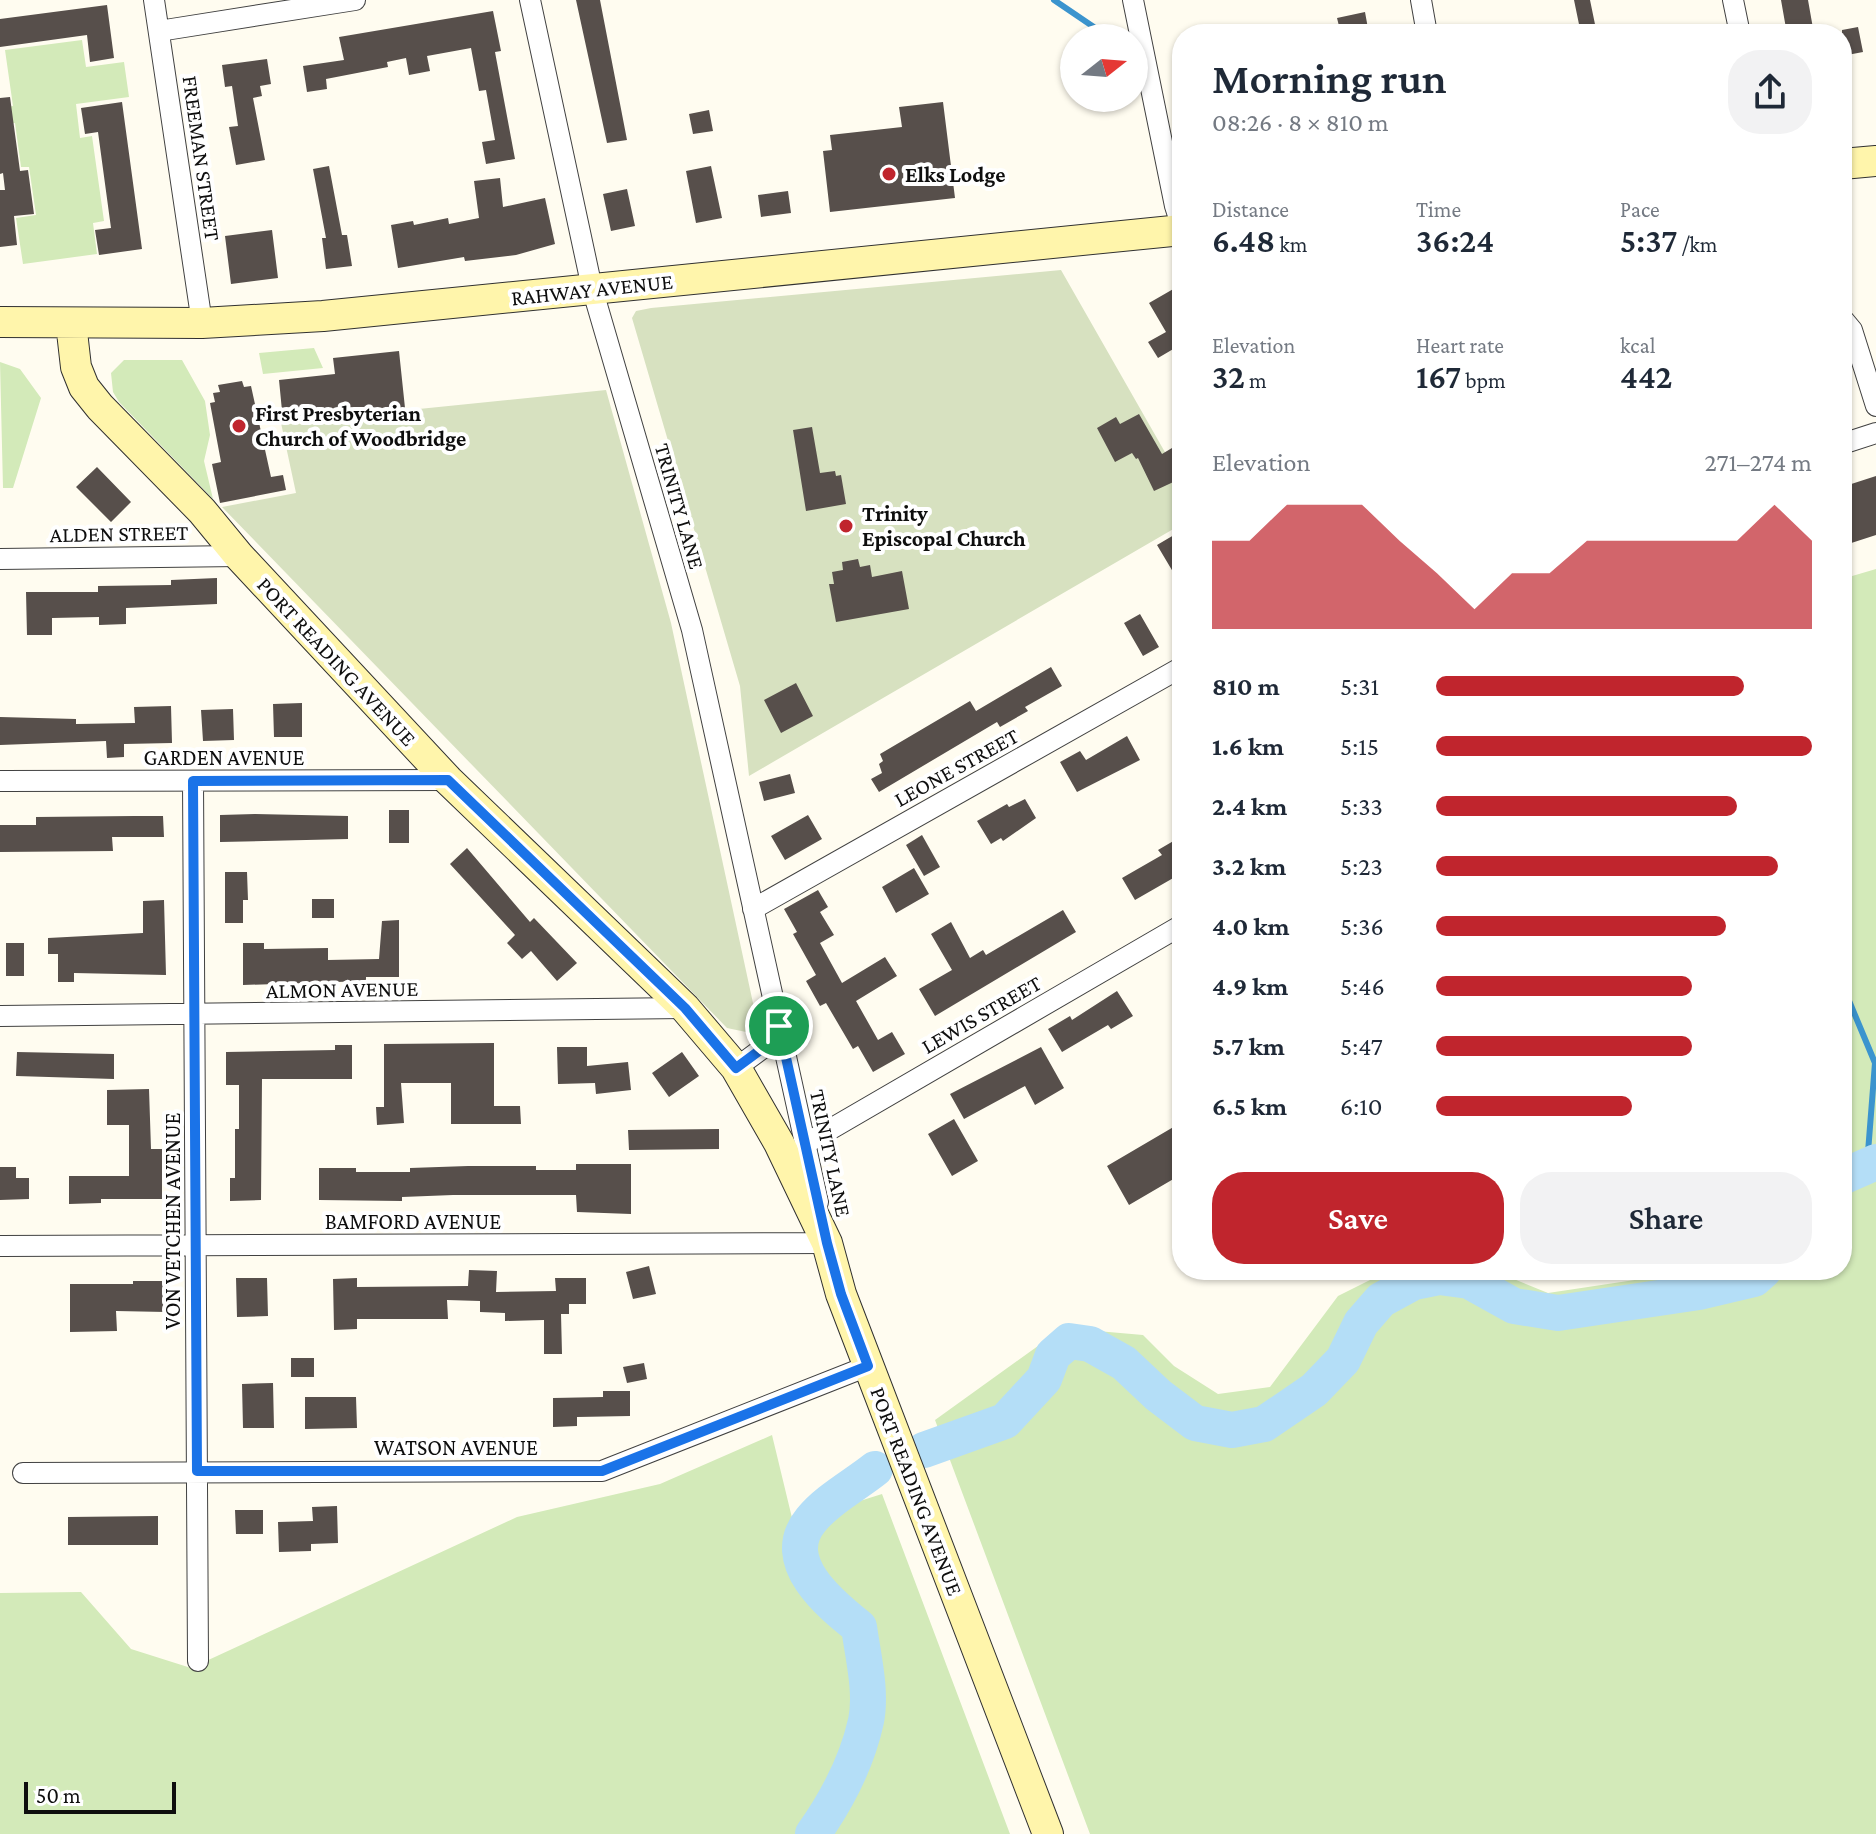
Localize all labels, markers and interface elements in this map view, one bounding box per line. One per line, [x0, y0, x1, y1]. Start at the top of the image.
north arrow [1060, 24, 1148, 112]
map controls [1060, 24, 1148, 112]
button: share [1728, 50, 1812, 134]
text: Morning run [1212, 54, 1447, 102]
street label: FREEMAN STREET [178, 74, 225, 242]
text: 08:26 · 8 × 810 m [1212, 108, 1389, 137]
place label: Elks Lodge [905, 162, 1005, 187]
marker: Elks Lodge [880, 165, 898, 183]
text: Distance [1212, 197, 1289, 222]
text: Time [1416, 197, 1461, 222]
text: Pace [1620, 197, 1660, 222]
text: 6.48 [1212, 222, 1275, 259]
text: 36:24 [1416, 222, 1494, 259]
text: 5:37 [1620, 222, 1677, 259]
text: km [1275, 232, 1307, 257]
text: /km [1677, 232, 1718, 257]
street label: RAHWAY AVENUE [510, 269, 674, 310]
text: Elevation [1212, 333, 1295, 358]
text: Heart rate [1416, 333, 1504, 358]
text: kcal [1620, 333, 1655, 358]
text: 32 [1212, 358, 1245, 395]
text: 167 [1416, 358, 1461, 395]
text: 442 [1620, 358, 1672, 395]
text: m [1245, 368, 1267, 393]
text: bpm [1461, 368, 1506, 393]
place label: First Presbyterian Church of Woodbridge [255, 401, 466, 451]
marker: First Presbyterian Church of Woodbridge [230, 417, 248, 435]
street label: TRINITY LANE [650, 440, 709, 572]
text: Elevation [1212, 448, 1310, 477]
text: 271–274 m [1704, 448, 1812, 477]
place label: Trinity Episcopal Church [862, 501, 1026, 551]
marker: Trinity Episcopal Church [837, 517, 855, 535]
street label: ALDEN STREET [49, 520, 189, 547]
street label: PORT READING AVENUE [252, 572, 421, 751]
text: 810 m [1212, 672, 1280, 701]
text: 5:31 [1340, 672, 1379, 701]
street label: LEONE STREET [890, 723, 1023, 812]
text: 1.6 km [1212, 732, 1284, 761]
text: 5:15 [1340, 732, 1379, 761]
street label: GARDEN AVENUE [143, 745, 305, 770]
text: 2.4 km [1212, 792, 1287, 821]
text: 5:33 [1340, 792, 1383, 821]
text: 3.2 km [1212, 852, 1286, 881]
text: 5:23 [1340, 852, 1383, 881]
text: 4.0 km [1212, 912, 1290, 941]
text: 5:36 [1340, 912, 1384, 941]
street label: LEWIS STREET [917, 970, 1046, 1059]
text: 4.9 km [1212, 972, 1288, 1001]
text: 5:46 [1340, 972, 1385, 1001]
street label: ALMON AVENUE [266, 976, 418, 1003]
pin [745, 992, 813, 1060]
icon: arrive [757, 1004, 801, 1048]
text: 5.7 km [1212, 1032, 1285, 1061]
text: 5:47 [1340, 1032, 1383, 1061]
street label: TRINITY LANE [805, 1087, 856, 1219]
text: 6.5 km [1212, 1092, 1287, 1121]
text: 6:10 [1340, 1092, 1382, 1121]
street label: VON VETCHEN AVENUE [160, 1112, 185, 1330]
button: Save [1212, 1172, 1504, 1264]
button: Share [1520, 1172, 1812, 1264]
street label: BAMFORD AVENUE [325, 1209, 501, 1234]
street label: PORT READING AVENUE [865, 1383, 968, 1599]
street label: WATSON AVENUE [374, 1435, 538, 1460]
scale bar [24, 1778, 176, 1814]
text: 50 m [36, 1783, 81, 1808]

